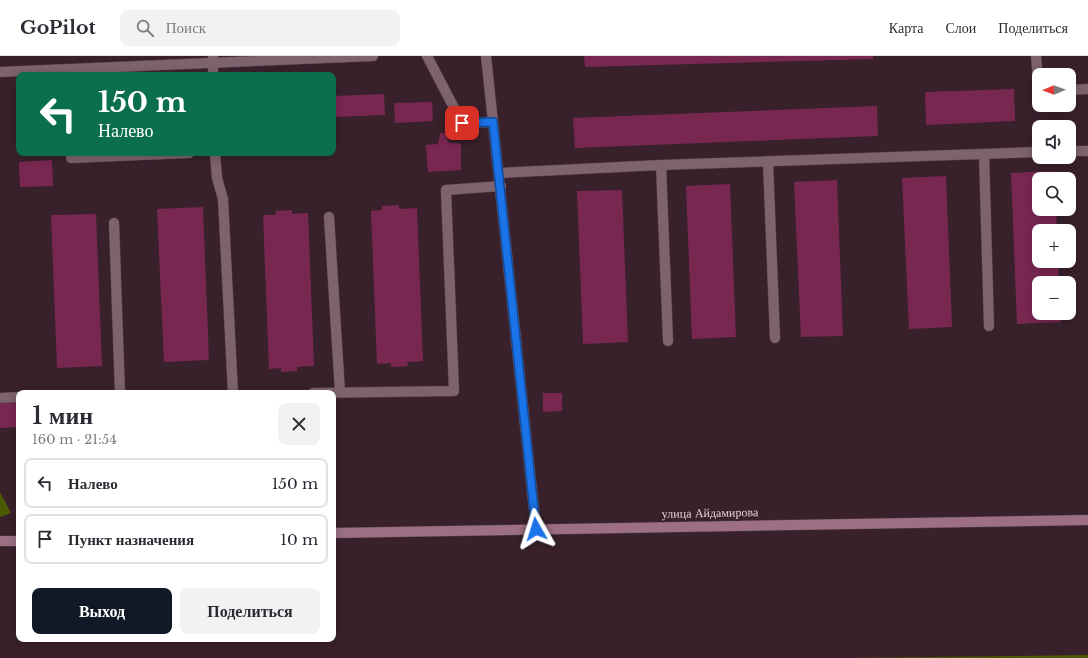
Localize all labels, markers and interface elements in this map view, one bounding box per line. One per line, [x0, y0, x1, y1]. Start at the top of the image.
search box [120, 10, 400, 46]
text: GoPilot [20, 16, 96, 39]
icon: search [134, 17, 156, 39]
text: Поиск [166, 18, 206, 37]
text: Карта [889, 19, 923, 37]
text: Слои [945, 19, 976, 37]
text: Поделиться [998, 19, 1068, 37]
north arrow [1032, 68, 1076, 112]
map controls [1032, 68, 1076, 320]
text: 150 m [98, 85, 186, 120]
icon: left [32, 88, 84, 140]
pin [445, 106, 479, 140]
icon: arrive [451, 112, 473, 134]
text: Налево [98, 120, 154, 142]
button: sound [1032, 120, 1076, 164]
button: search [1032, 172, 1076, 216]
button: + [1032, 224, 1076, 268]
button: − [1032, 276, 1076, 320]
text: 1 мин [32, 401, 93, 430]
button: close [278, 403, 320, 445]
text: 160 m · 21:54 [32, 431, 117, 448]
icon: left [34, 472, 56, 494]
text: Налево [68, 474, 118, 493]
text: 150 m [272, 474, 318, 493]
street label: улица Айдамирова [662, 504, 759, 521]
position arrow [515, 508, 557, 550]
icon: arrive [34, 528, 56, 550]
text: Пункт назначения [68, 530, 194, 549]
text: 10 m [280, 530, 318, 549]
button: Выход [32, 588, 172, 634]
button: Поделиться [180, 588, 320, 634]

